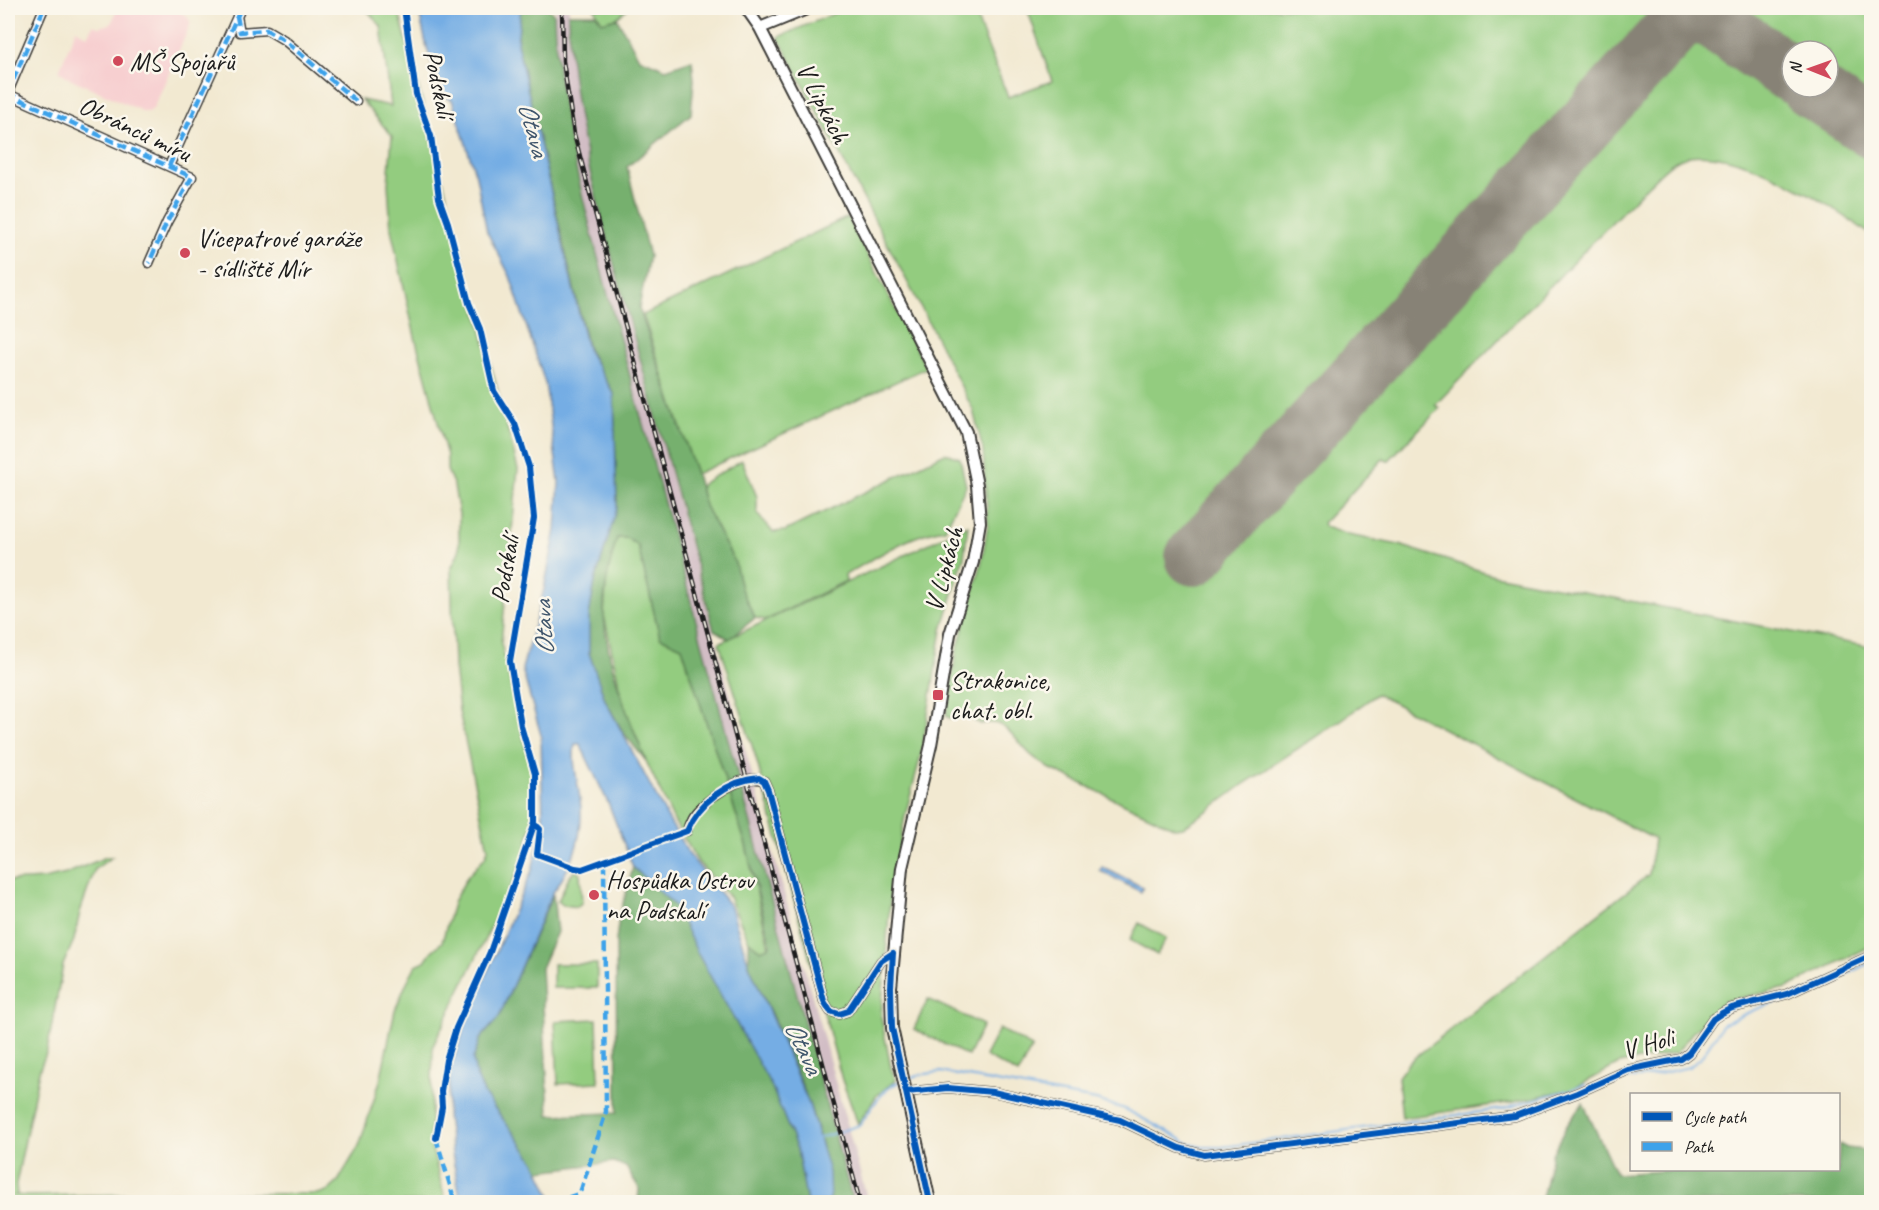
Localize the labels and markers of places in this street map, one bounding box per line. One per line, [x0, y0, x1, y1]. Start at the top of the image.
place label: MŠ Spojařů [130, 45, 236, 78]
marker: MŠ Spojařů [111, 54, 125, 68]
place label: Vícepatrové garáže - sídliště Mír [197, 222, 364, 285]
marker: Vícepatrové garáže - sídliště Mír [178, 246, 192, 260]
place label: Strakonice, chat. obl. [950, 664, 1050, 727]
marker: Strakonice, chat. obl. [931, 688, 945, 702]
place label: Hospůdka Ostrov na Podskalí [606, 864, 755, 927]
marker: Hospůdka Ostrov na Podskalí [587, 888, 601, 902]

